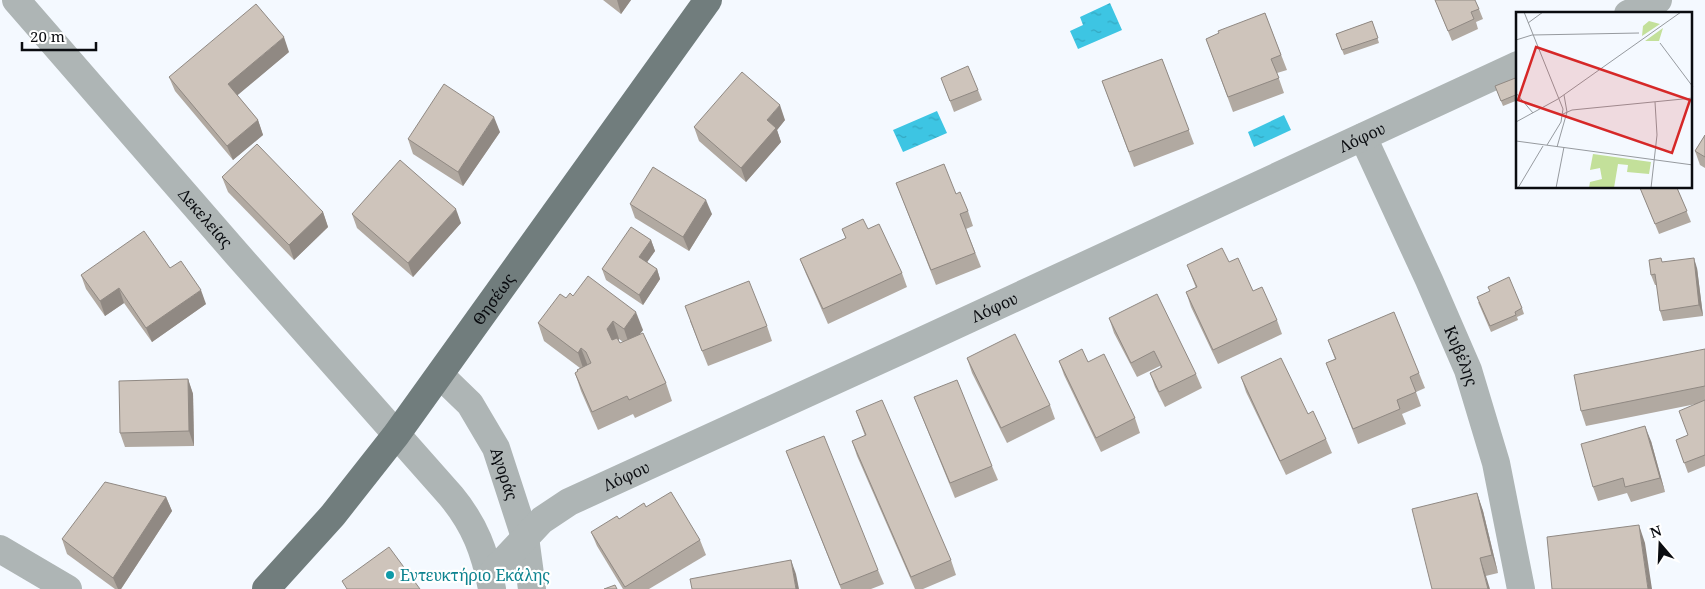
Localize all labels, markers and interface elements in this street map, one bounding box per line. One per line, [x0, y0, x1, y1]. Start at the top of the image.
inset map [1516, 12, 1692, 189]
scale bar [22, 20, 96, 52]
text: 20 m [30, 26, 65, 46]
street label: Λόφου [1335, 117, 1389, 158]
street label: Δεκελείας [174, 183, 238, 253]
street label: Θησέως [467, 268, 520, 330]
street label: Λόφου [967, 287, 1021, 328]
street label: Κυβέλης [1439, 322, 1483, 389]
street label: Αγοράς [486, 445, 523, 503]
street label: Λόφου [599, 456, 653, 496]
north arrow [1635, 519, 1685, 569]
text: N [1647, 520, 1664, 542]
place label: Εντευκτήριο Εκάλης [400, 564, 550, 586]
marker: Εντευκτήριο Εκάλης [384, 569, 396, 581]

